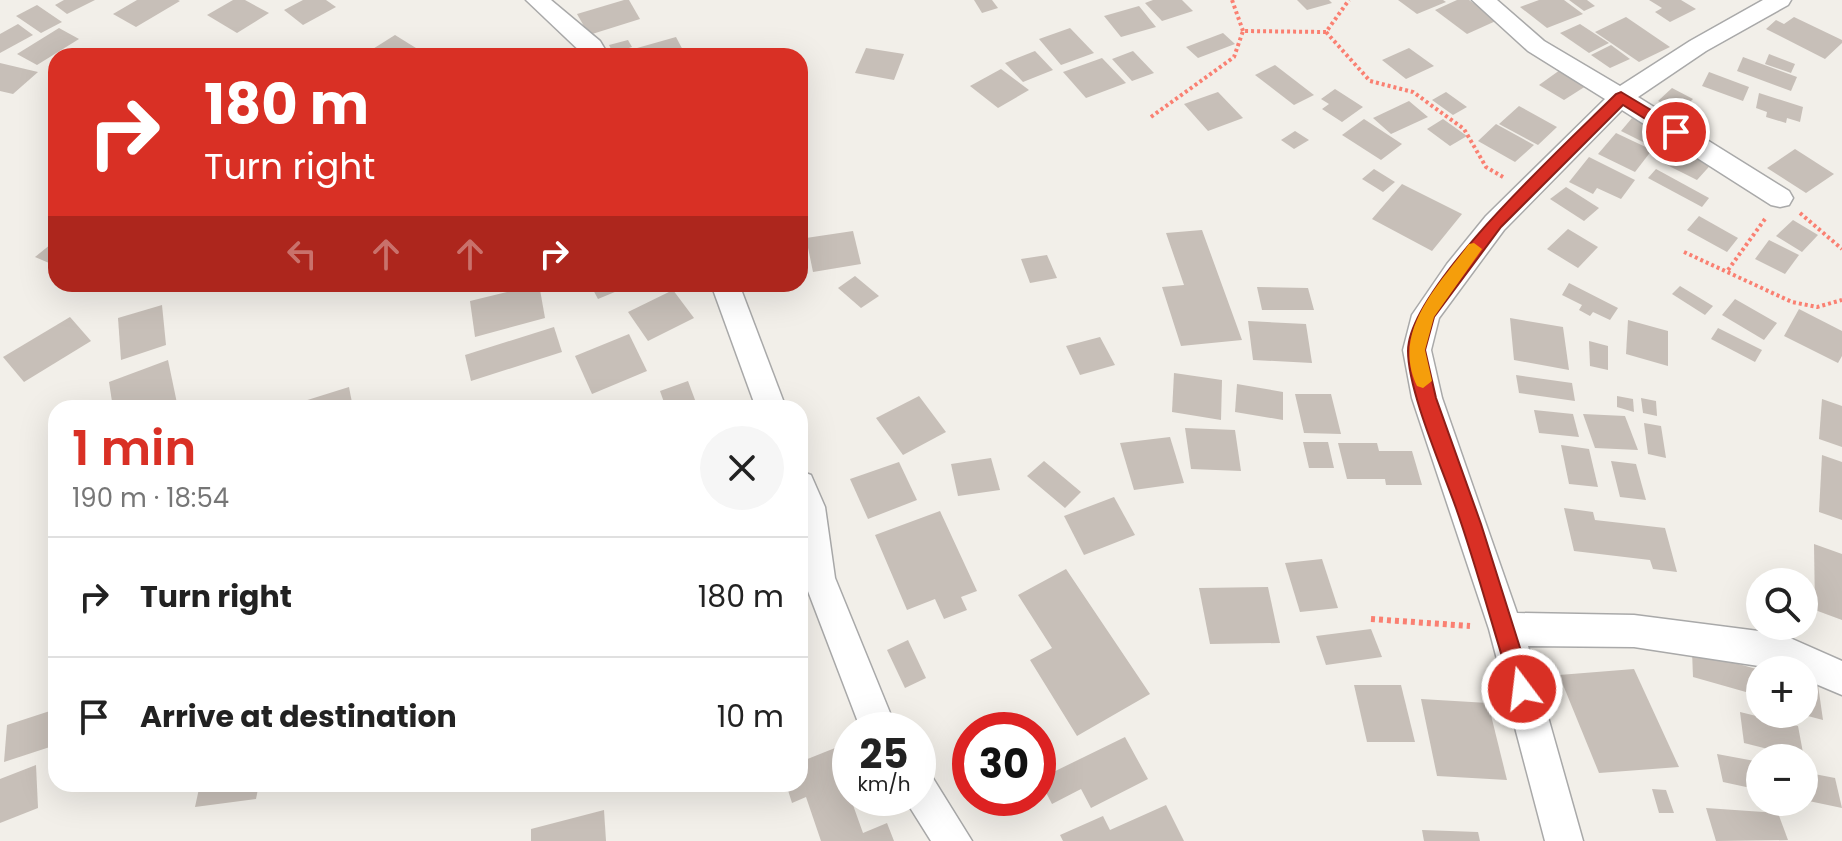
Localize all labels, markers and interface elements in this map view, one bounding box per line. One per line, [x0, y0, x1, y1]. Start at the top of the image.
text: 180 m [204, 65, 369, 144]
icon: right [72, 80, 176, 184]
pin [1642, 98, 1710, 166]
icon: arrive [1654, 110, 1698, 154]
text: Turn right [204, 141, 375, 192]
icon: left [280, 232, 324, 276]
icon: ahead [364, 232, 408, 276]
icon: ahead [448, 232, 492, 276]
icon: right [532, 232, 576, 276]
text: 1 min [72, 415, 196, 482]
button: close [700, 426, 784, 510]
text: 190 m · 18:54 [72, 480, 229, 516]
map controls [1746, 568, 1818, 816]
button: search [1746, 568, 1818, 640]
icon: right [72, 575, 116, 619]
text: Turn right [140, 575, 292, 618]
text: 180 m [698, 575, 784, 618]
position arrow [1480, 647, 1564, 731]
button: + [1746, 656, 1818, 728]
icon: arrive [72, 695, 116, 739]
text: Arrive at destination [140, 695, 457, 738]
text: 10 m [717, 695, 784, 738]
speed limit sign: 30 [952, 712, 1056, 816]
text: 25 [860, 726, 908, 782]
button: − [1746, 744, 1818, 816]
text: km/h [857, 770, 911, 798]

